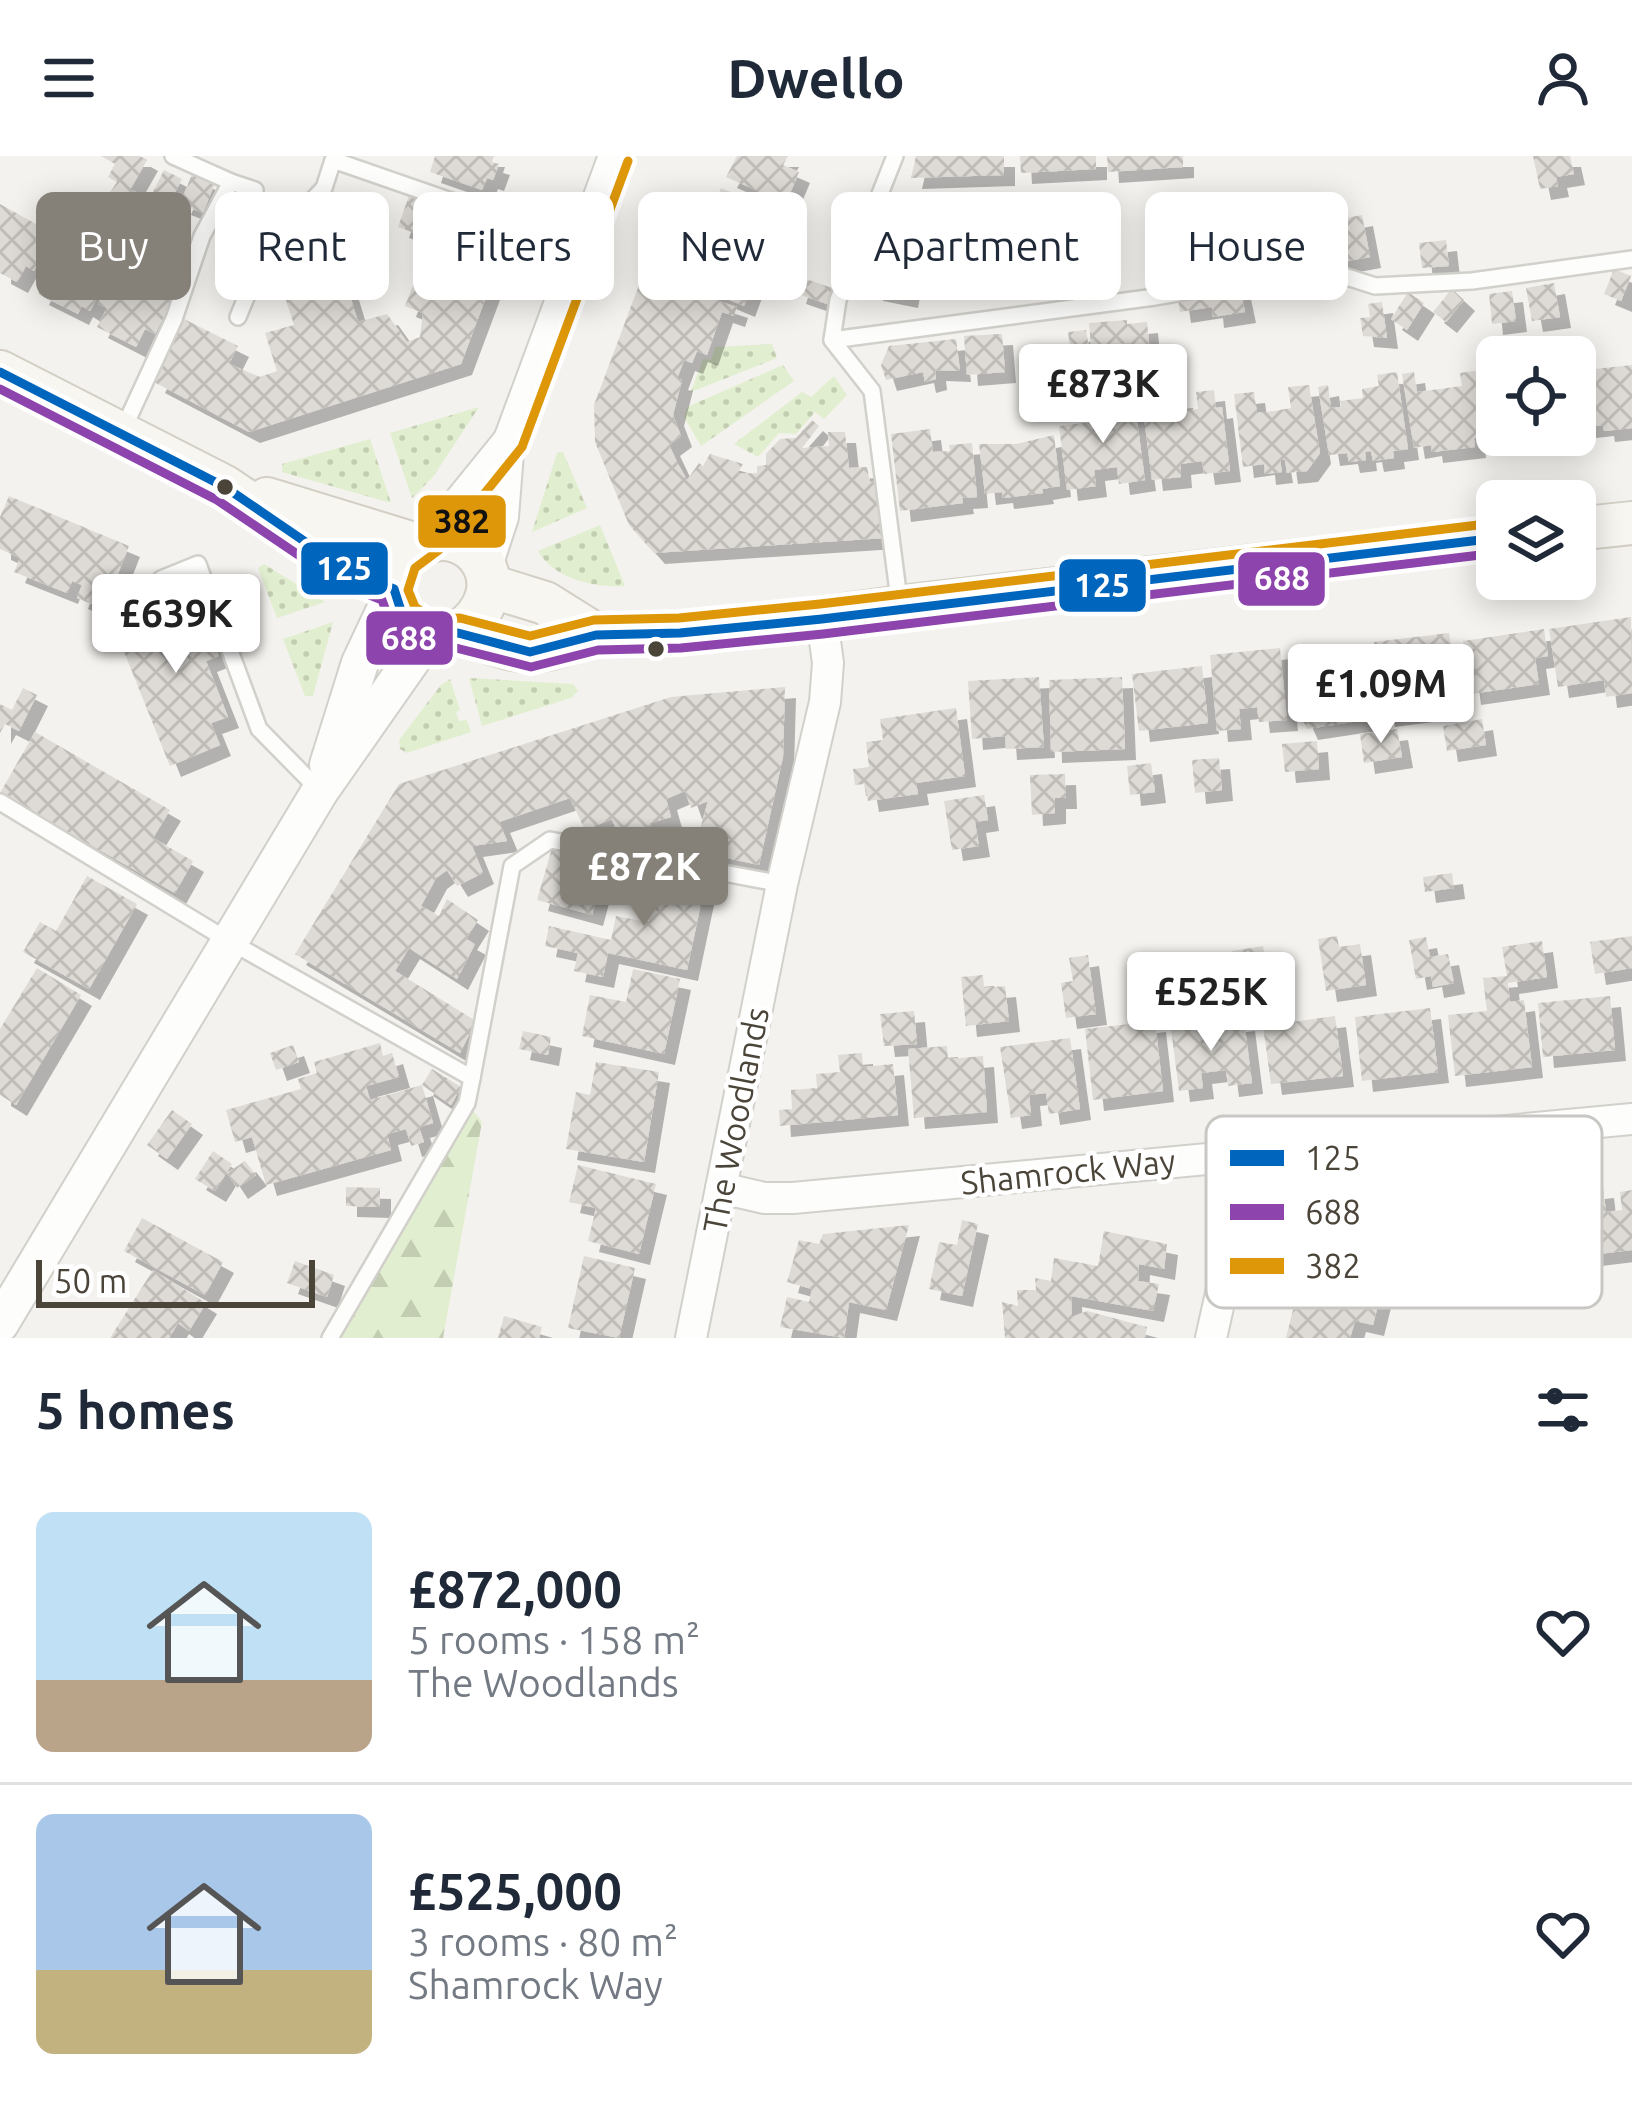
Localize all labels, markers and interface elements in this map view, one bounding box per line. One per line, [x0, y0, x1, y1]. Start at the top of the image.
icon: menu [36, 45, 102, 111]
icon: person [1530, 45, 1596, 111]
text: Dwello [727, 48, 905, 108]
chip: Buy [36, 192, 191, 300]
chip: Rent [215, 192, 389, 300]
chip: Filters [413, 192, 614, 300]
chip: New [638, 192, 807, 300]
chip: Apartment [831, 192, 1121, 300]
chip: House [1145, 192, 1348, 300]
map controls [1476, 336, 1596, 600]
button: locate [1476, 336, 1596, 456]
pin: £873K [1019, 344, 1187, 446]
text: £873K [1046, 361, 1160, 404]
unlabelled marker [214, 476, 236, 498]
button: layers [1476, 480, 1596, 600]
line badge: 382 [416, 493, 508, 550]
text: 382 [434, 502, 490, 539]
line badge: 125 [299, 540, 390, 597]
text: 125 [316, 549, 372, 586]
line badge: 688 [1236, 550, 1327, 608]
line badge: 125 [1057, 557, 1148, 614]
text: 688 [1254, 559, 1310, 596]
text: 125 [1074, 566, 1130, 603]
pin: £639K [92, 574, 260, 676]
text: £639K [119, 591, 233, 634]
line badge: 688 [364, 609, 455, 667]
text: 688 [381, 619, 437, 656]
unlabelled marker [645, 638, 667, 660]
pin: £1.09M [1283, 644, 1479, 746]
text: £1.09M [1315, 661, 1447, 704]
pin: £872K [560, 827, 728, 929]
text: £872K [587, 844, 701, 887]
pin: £525K [1127, 952, 1295, 1054]
text: £525K [1154, 969, 1268, 1012]
street label: The Woodlands [695, 1004, 775, 1236]
legend [1206, 1116, 1602, 1308]
text: 125 [1305, 1139, 1361, 1176]
street label: Shamrock Way [959, 1141, 1177, 1201]
text: 688 [1305, 1193, 1361, 1230]
text: 382 [1305, 1247, 1361, 1284]
scale bar [36, 1254, 315, 1307]
text: 50 m [54, 1262, 127, 1299]
icon: filters [1530, 1377, 1596, 1443]
text: 5 homes [36, 1381, 235, 1439]
icon: home [132, 1560, 276, 1704]
text: £872,000 [408, 1560, 622, 1618]
icon: heart [1530, 1599, 1596, 1665]
text: 5 rooms · 158 m² [408, 1618, 700, 1661]
text: The Woodlands [408, 1661, 679, 1704]
icon: home [132, 1862, 276, 2006]
text: £525,000 [408, 1862, 622, 1920]
icon: heart [1530, 1901, 1596, 1967]
text: 3 rooms · 80 m² [408, 1920, 678, 1963]
text: Shamrock Way [408, 1963, 663, 2006]

